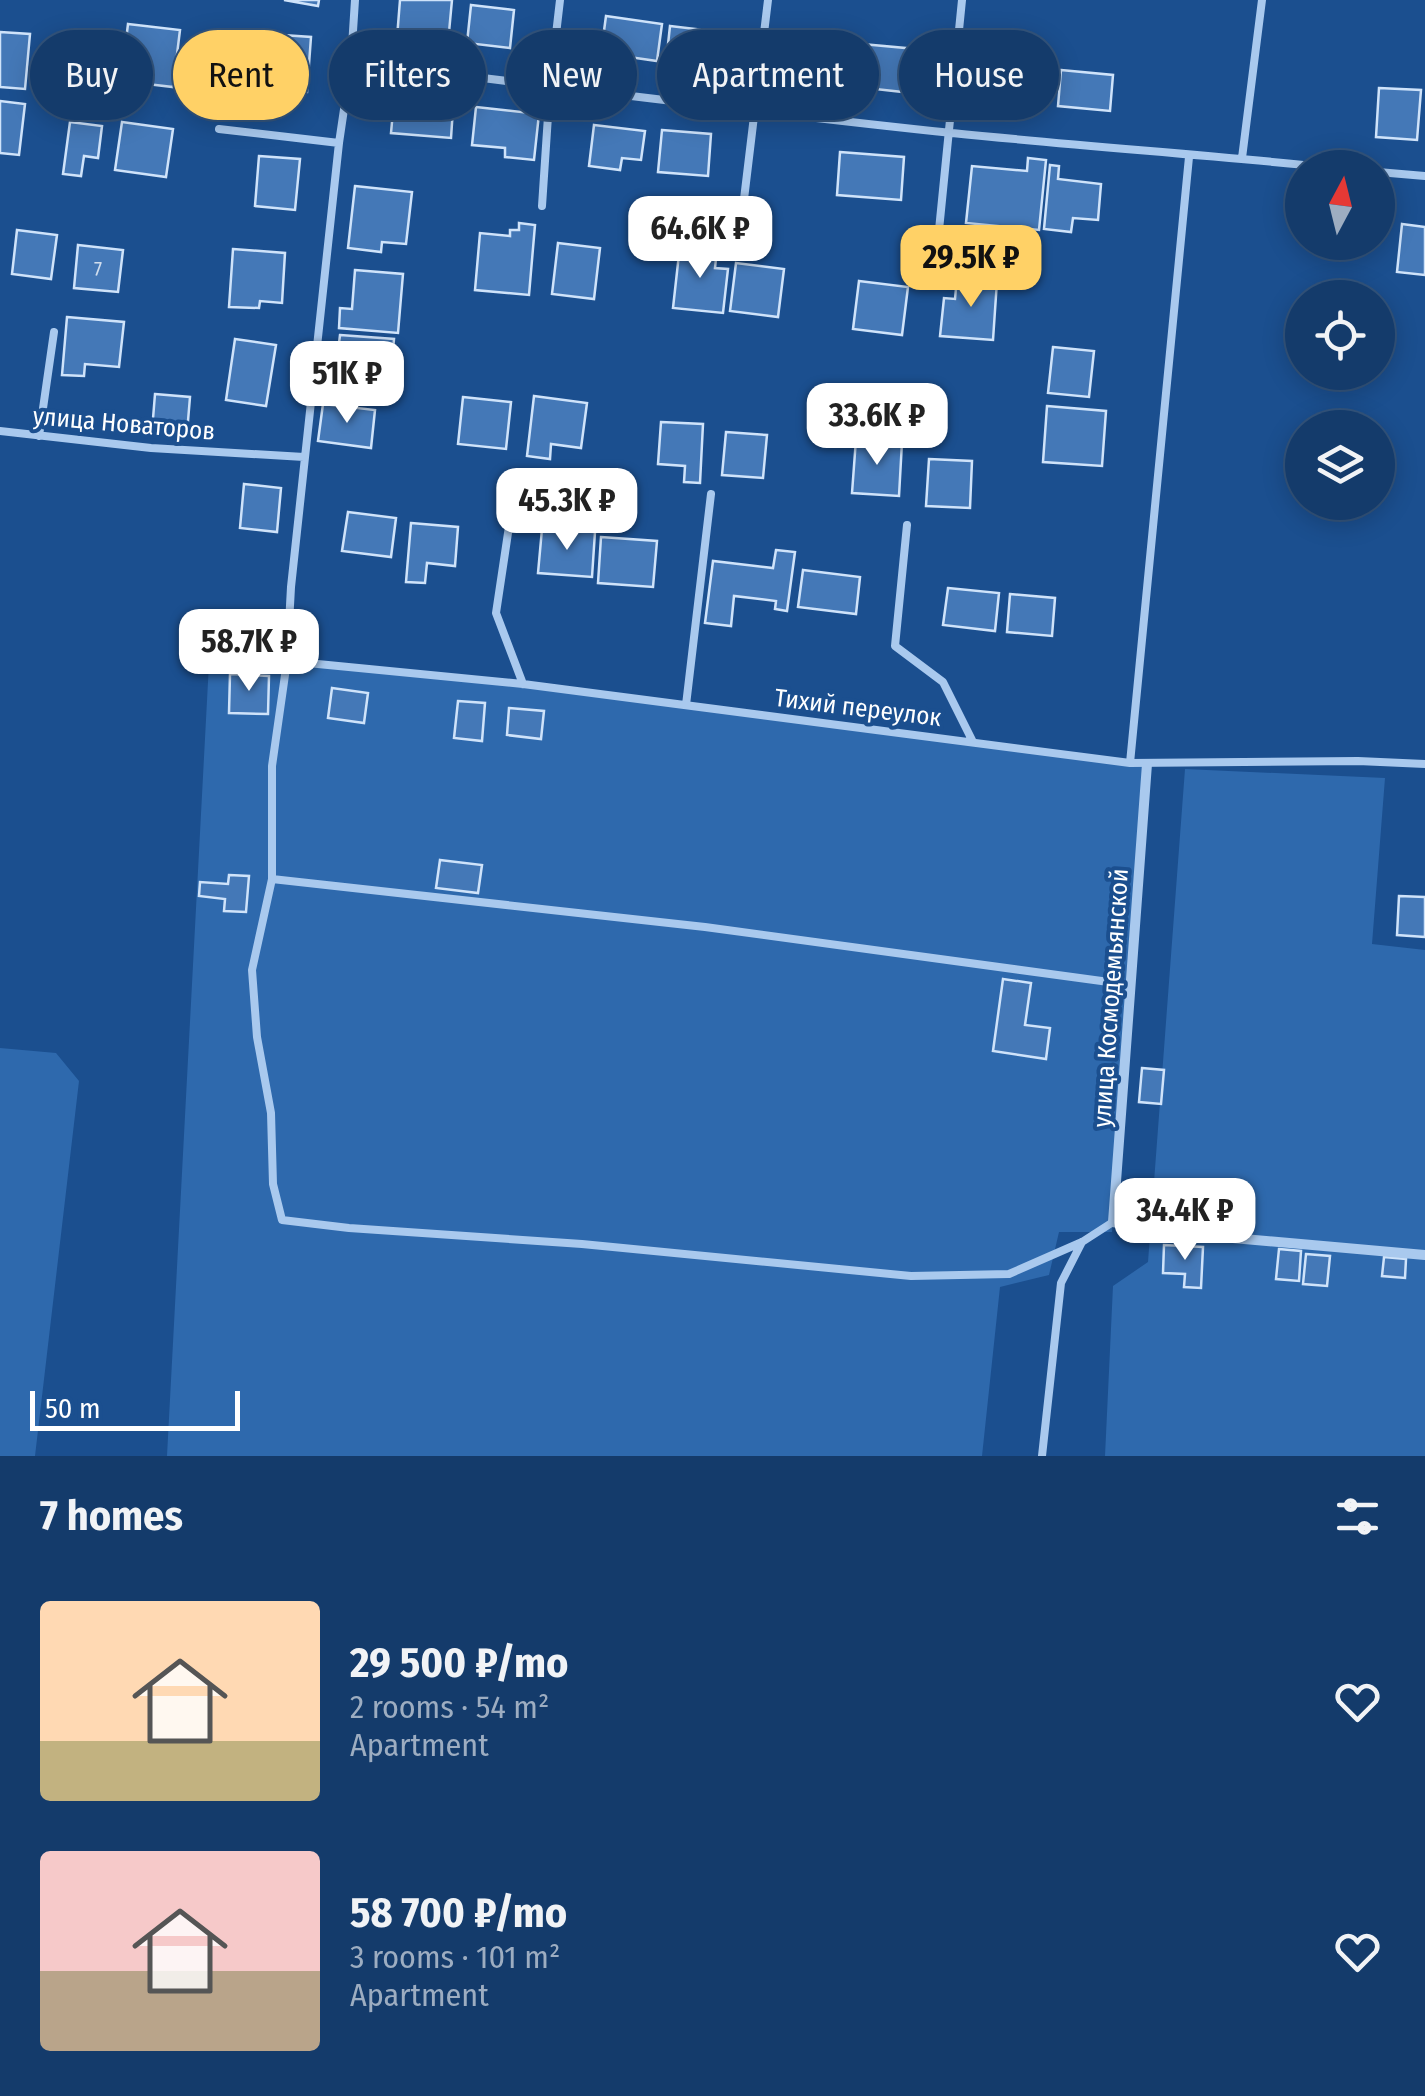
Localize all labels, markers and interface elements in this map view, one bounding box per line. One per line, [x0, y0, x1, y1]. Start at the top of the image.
chip: Buy [30, 30, 153, 120]
chip: Rent [173, 30, 309, 120]
chip: Filters [329, 30, 486, 120]
chip: New [506, 30, 637, 120]
chip: Apartment [657, 30, 879, 120]
chip: House [899, 30, 1059, 120]
north arrow [1285, 150, 1395, 260]
map controls [1285, 150, 1395, 520]
pin: 64.6K ₽ [608, 196, 792, 281]
text: 64.6K ₽ [650, 209, 750, 247]
pin: 29.5K ₽ [879, 225, 1063, 310]
text: 29.5K ₽ [922, 238, 1020, 276]
house number: 7 [94, 257, 102, 281]
button: locate [1285, 280, 1395, 390]
pin: 51K ₽ [277, 341, 417, 426]
text: 51K ₽ [312, 354, 382, 392]
pin: 33.6K ₽ [785, 383, 969, 468]
text: 33.6K ₽ [829, 396, 925, 434]
street label: улица Новаторов [32, 401, 216, 447]
button: layers [1285, 410, 1395, 520]
pin: 45.3K ₽ [475, 468, 659, 553]
text: 45.3K ₽ [518, 481, 616, 519]
pin: 58.7K ₽ [157, 609, 341, 694]
text: 58.7K ₽ [201, 622, 297, 660]
street label: Тихий переулок [773, 683, 943, 733]
street label: улица Космодемьянской [1087, 868, 1135, 1129]
pin: 34.4K ₽ [1093, 1178, 1277, 1263]
text: 34.4K ₽ [1136, 1191, 1234, 1229]
scale bar [30, 1386, 240, 1430]
text: 50 m [45, 1392, 101, 1425]
icon: filters [1330, 1489, 1385, 1544]
text: 7 homes [40, 1491, 183, 1541]
text: 29 500 ₽/mo [350, 1638, 568, 1688]
icon: home [120, 1641, 240, 1761]
icon: heart [1330, 1674, 1385, 1729]
text: 2 rooms · 54 m² [350, 1688, 549, 1726]
text: Apartment [350, 1726, 489, 1764]
text: 58 700 ₽/mo [350, 1888, 567, 1938]
icon: home [120, 1891, 240, 2011]
icon: heart [1330, 1924, 1385, 1979]
text: 3 rooms · 101 m² [350, 1938, 560, 1976]
text: Apartment [350, 1976, 489, 2014]

